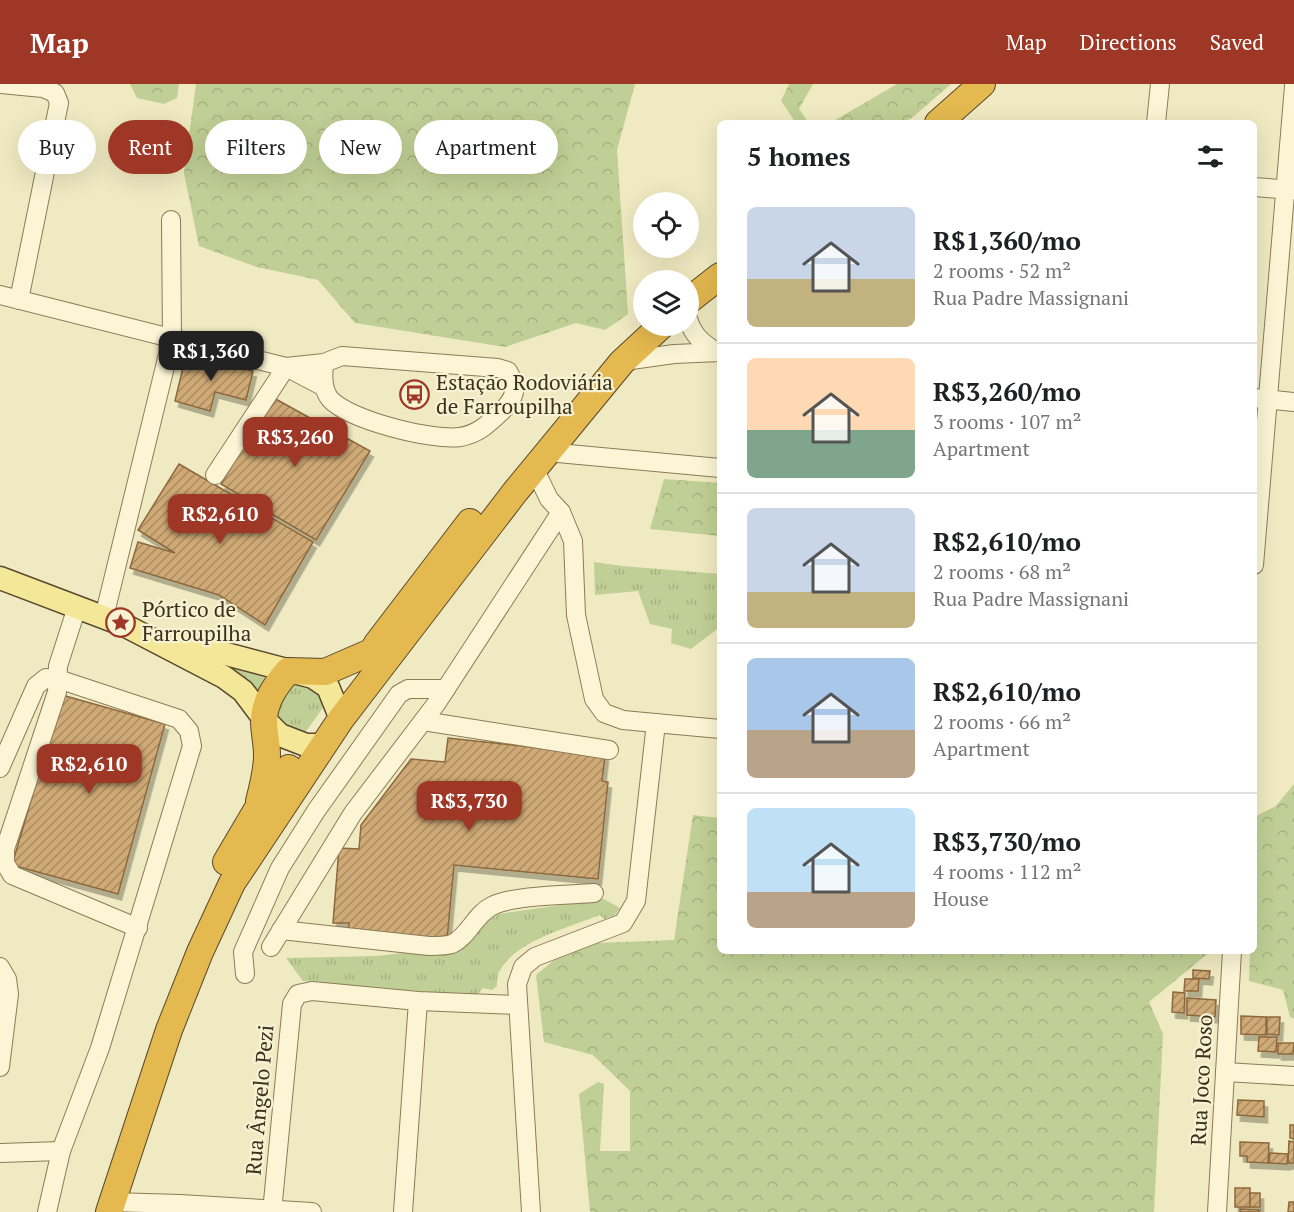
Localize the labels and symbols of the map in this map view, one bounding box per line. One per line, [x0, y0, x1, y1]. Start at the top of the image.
pin: R$1,360 [156, 331, 266, 382]
place label: Estação Rodoviária de Farroupilha [436, 368, 613, 420]
bus stop icon: Estação Rodoviária de Farroupilha [399, 379, 431, 411]
pin: R$3,260 [240, 417, 350, 468]
pin: R$2,610 [165, 494, 275, 545]
place label: Pórtico de Farroupilha [142, 595, 252, 647]
place icon: Pórtico de Farroupilha [105, 606, 137, 638]
pin: R$2,610 [34, 744, 144, 795]
pin: R$3,730 [414, 781, 524, 832]
street label: Rua Joco Roso [1184, 1014, 1218, 1146]
street label: Rua Ângelo Pezi [238, 1023, 280, 1176]

